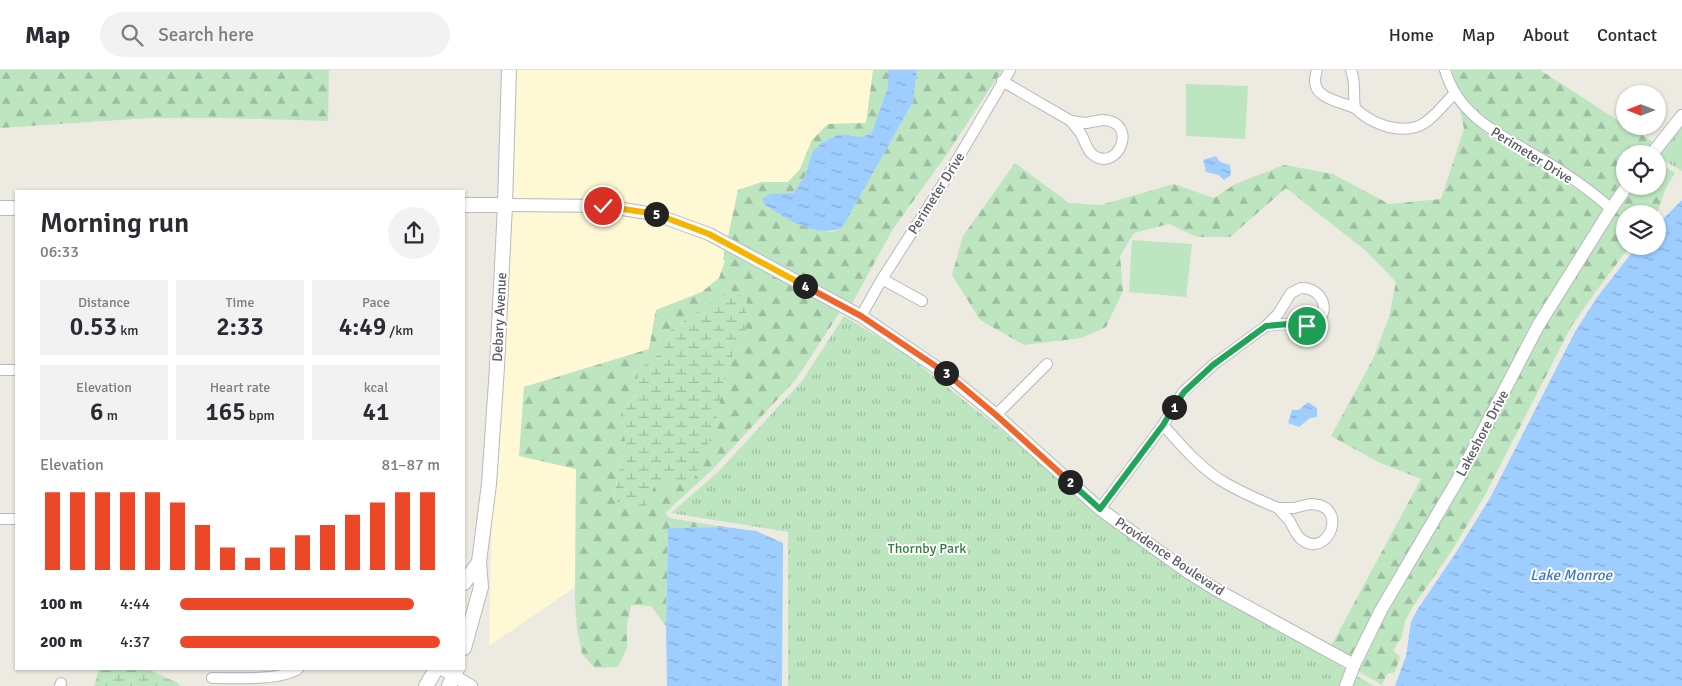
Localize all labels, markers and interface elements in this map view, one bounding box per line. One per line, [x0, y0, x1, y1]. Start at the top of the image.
search box [100, 12, 450, 57]
text: Map [25, 20, 70, 50]
icon: search [118, 21, 146, 49]
text: Search here [158, 23, 254, 47]
text: Home [1389, 24, 1434, 46]
text: Map [1462, 24, 1495, 46]
text: About [1523, 24, 1569, 46]
text: Contact [1597, 24, 1657, 46]
north arrow [1616, 85, 1666, 135]
map controls [1616, 85, 1666, 255]
street label: Perimeter Drive [1488, 124, 1576, 187]
button: locate [1616, 145, 1666, 195]
street label: Perimeter Drive [905, 149, 968, 237]
pin [582, 185, 624, 227]
icon: check [589, 192, 617, 220]
pin: 5 [644, 202, 668, 226]
button: layers [1616, 205, 1666, 255]
text: Morning run [40, 206, 189, 240]
text: 5 [653, 206, 660, 223]
button: share [388, 207, 440, 259]
text: 06:33 [40, 242, 79, 262]
street label: Debary Avenue [489, 272, 510, 362]
pin: 4 [792, 274, 818, 298]
text: 4 [802, 278, 809, 295]
text: Distance [78, 294, 130, 311]
text: Time [226, 294, 254, 311]
text: Pace [362, 294, 390, 311]
pin [1286, 305, 1328, 347]
text: 0.53 [70, 311, 117, 342]
text: 2:33 [216, 311, 264, 342]
text: 4:49 [339, 311, 386, 342]
icon: arrive [1293, 312, 1321, 340]
text: km [117, 322, 138, 339]
text: /km [386, 322, 413, 339]
pin: 3 [934, 360, 958, 386]
text: 3 [943, 365, 950, 382]
text: Elevation [76, 379, 132, 396]
text: Heart rate [210, 379, 270, 396]
text: kcal [364, 379, 388, 396]
street label: Lakeshore Drive [1453, 387, 1512, 479]
pin: 1 [1162, 394, 1186, 420]
text: 6 [90, 396, 104, 427]
text: 165 [205, 396, 246, 427]
text: 41 [362, 396, 390, 427]
text: 1 [1171, 399, 1178, 416]
text: m [104, 407, 118, 424]
text: bpm [246, 407, 275, 424]
text: Elevation [40, 455, 104, 475]
text: 81–87 m [382, 455, 440, 475]
pin: 2 [1058, 470, 1082, 494]
text: 2 [1067, 474, 1074, 491]
street label: Providence Boulevard [1112, 513, 1228, 599]
park label: Thornby Park [888, 540, 966, 557]
water label: Lake Monroe [1530, 566, 1613, 584]
text: 100 m [40, 594, 82, 614]
text: 4:44 [120, 594, 150, 614]
text: 200 m [40, 632, 82, 652]
text: 4:37 [120, 632, 150, 652]

